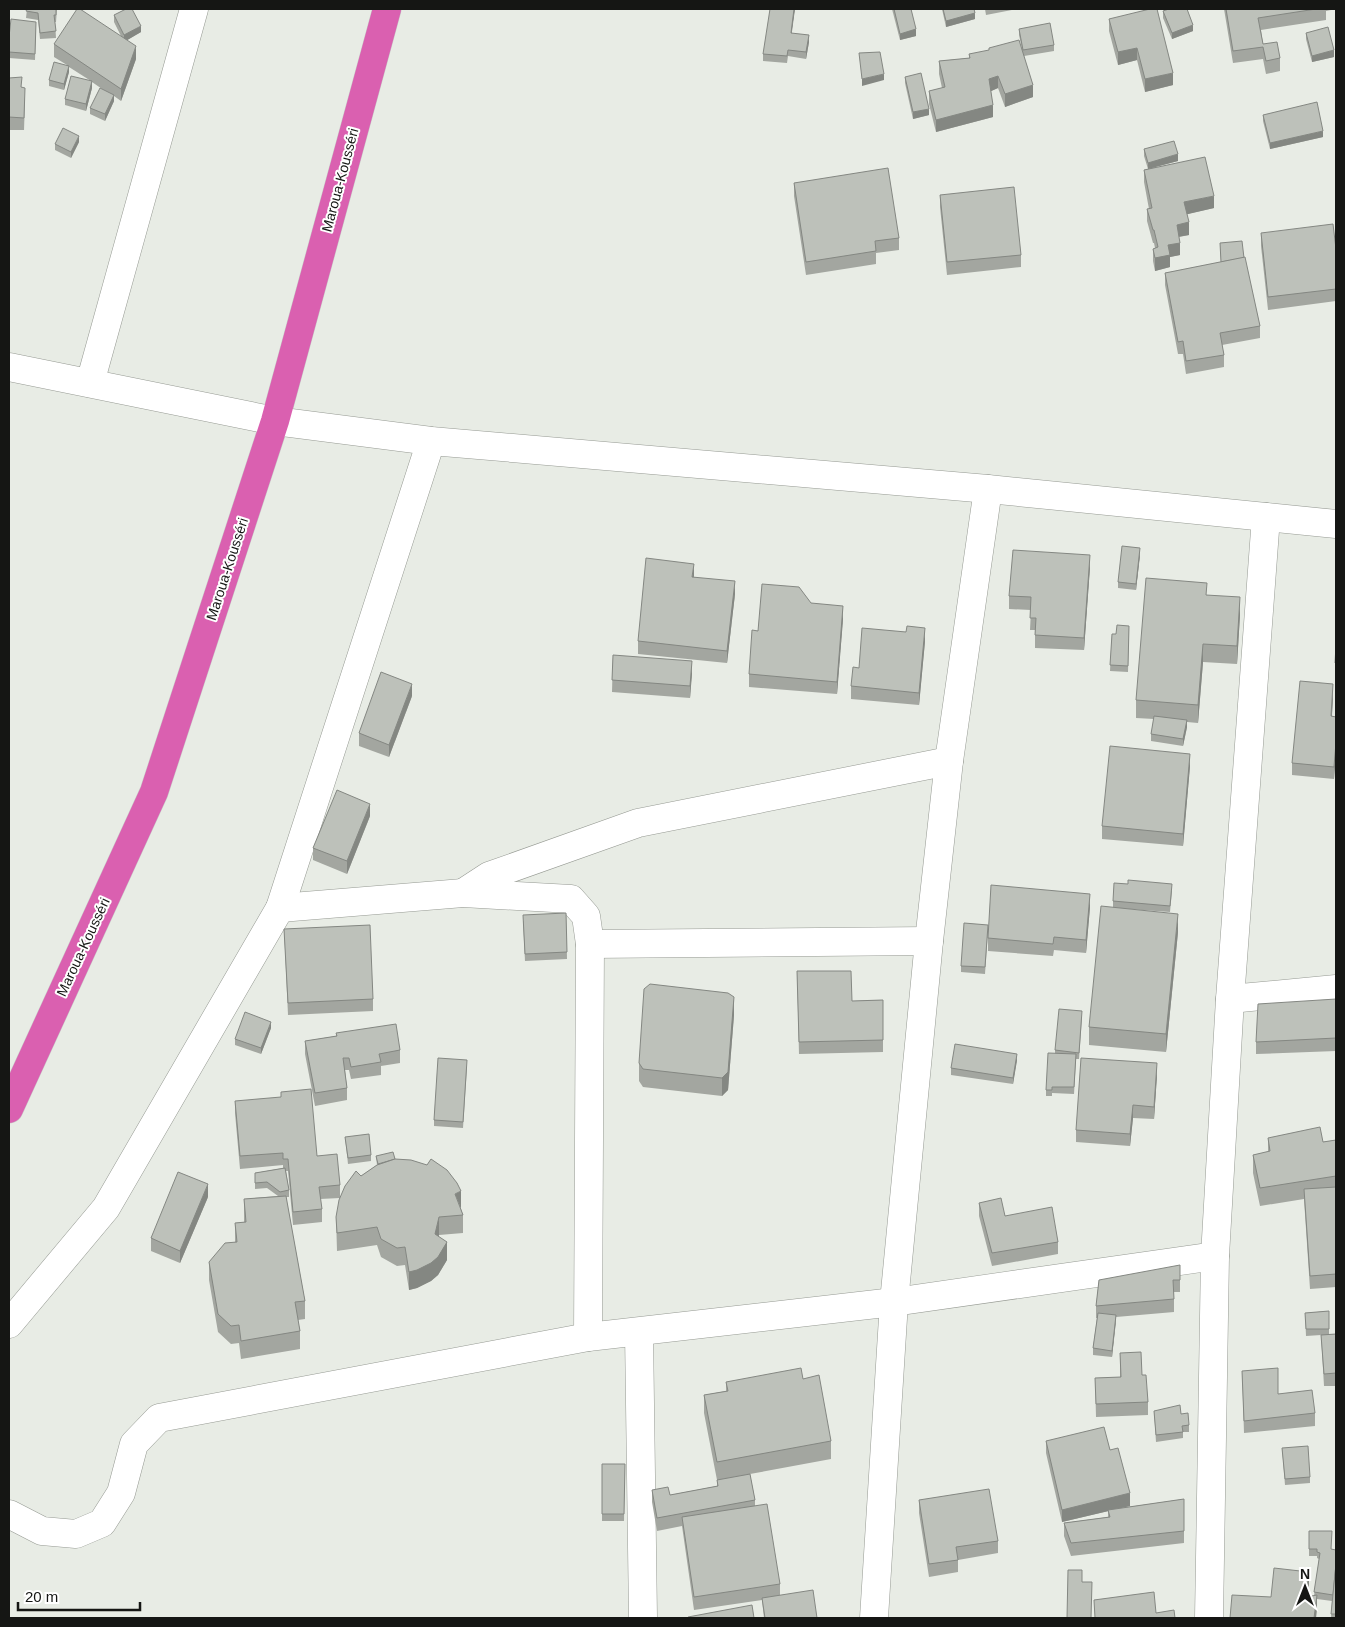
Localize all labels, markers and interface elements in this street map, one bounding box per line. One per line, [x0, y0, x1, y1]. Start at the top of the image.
street label: Maroua-Kousséri [318, 126, 362, 234]
street label: Maroua-Kousséri [203, 516, 251, 622]
street label: Maroua-Kousséri [53, 895, 113, 999]
north arrow [1280, 1562, 1330, 1612]
text: N [1300, 1566, 1310, 1582]
scale bar [18, 1580, 140, 1612]
text: 20 m [25, 1588, 58, 1605]

